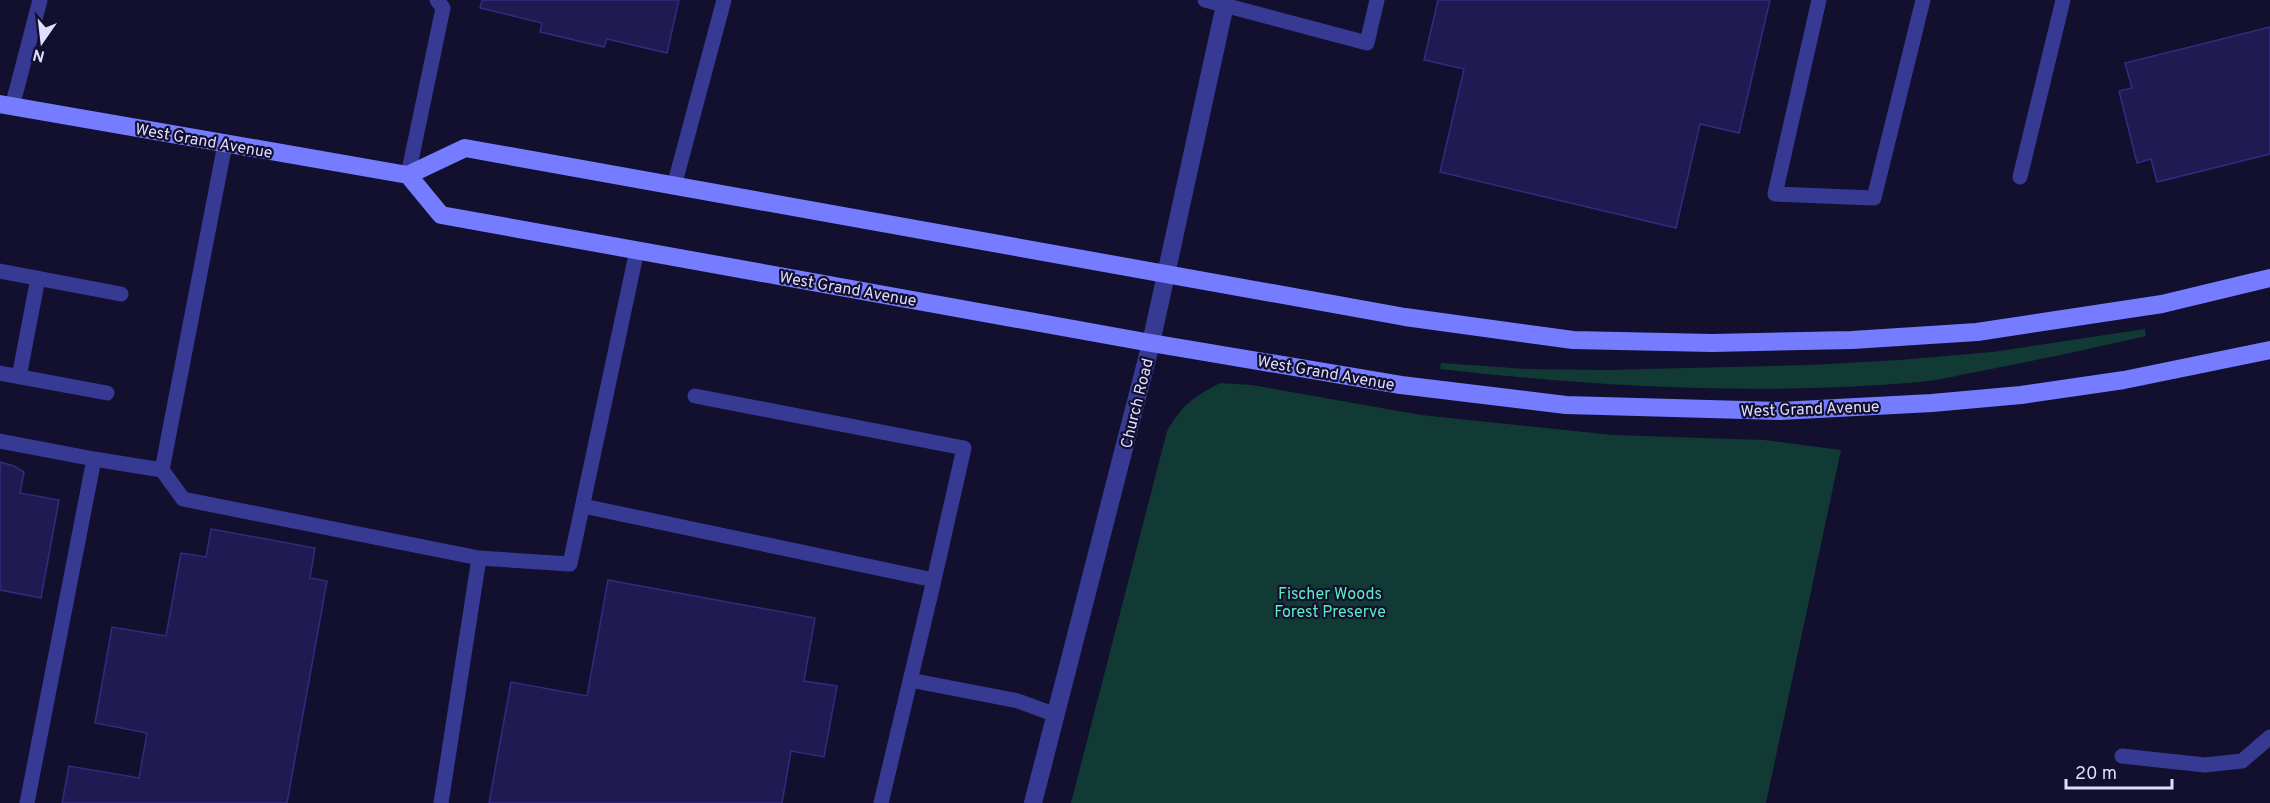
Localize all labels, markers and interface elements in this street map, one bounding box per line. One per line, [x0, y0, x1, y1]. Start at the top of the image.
north arrow [12, 12, 72, 72]
text: N [31, 44, 47, 66]
street label: West Grand Avenue [133, 120, 274, 164]
street label: West Grand Avenue [777, 268, 918, 312]
street label: West Grand Avenue [1255, 352, 1396, 396]
street label: Church Road [1117, 356, 1159, 451]
street label: West Grand Avenue [1740, 398, 1880, 422]
park label: Fischer Woods Forest Preserve [1274, 585, 1386, 623]
scale bar [2066, 752, 2172, 790]
text: 20 m [2075, 763, 2117, 786]

